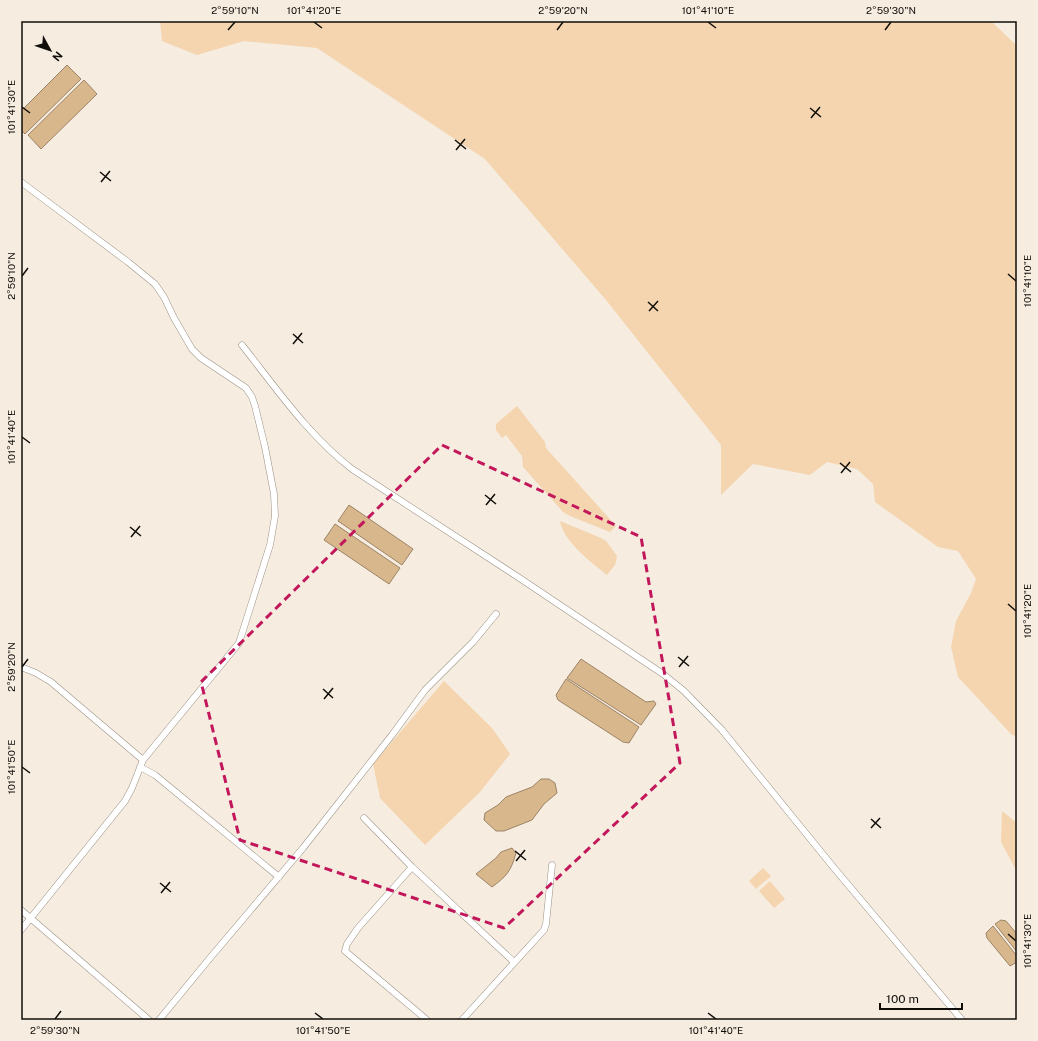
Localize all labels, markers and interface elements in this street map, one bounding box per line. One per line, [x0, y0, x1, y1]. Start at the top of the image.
text: 2°59'10"N [211, 4, 259, 16]
text: 101°41'20"E [287, 4, 341, 16]
text: 2°59'20"N [538, 4, 588, 16]
text: 101°41'10"E [682, 4, 734, 16]
text: 2°59'30"N [866, 4, 916, 16]
north arrow [30, 30, 70, 70]
text: N [50, 49, 65, 64]
text: 101°41'30"E [5, 80, 17, 134]
text: 2°59'10"N [5, 252, 17, 300]
text: 101°41'10"E [1021, 255, 1033, 307]
text: 101°41'40"E [5, 410, 17, 464]
text: 101°41'20"E [1021, 584, 1033, 638]
text: 2°59'20"N [5, 642, 17, 692]
text: 101°41'50"E [5, 740, 17, 794]
text: 101°41'30"E [1021, 914, 1033, 968]
scale bar [880, 985, 962, 1011]
text: 100 m [886, 992, 919, 1006]
text: 2°59'30"N [30, 1024, 80, 1036]
text: 101°41'50"E [296, 1024, 350, 1036]
text: 101°41'40"E [689, 1024, 743, 1036]

